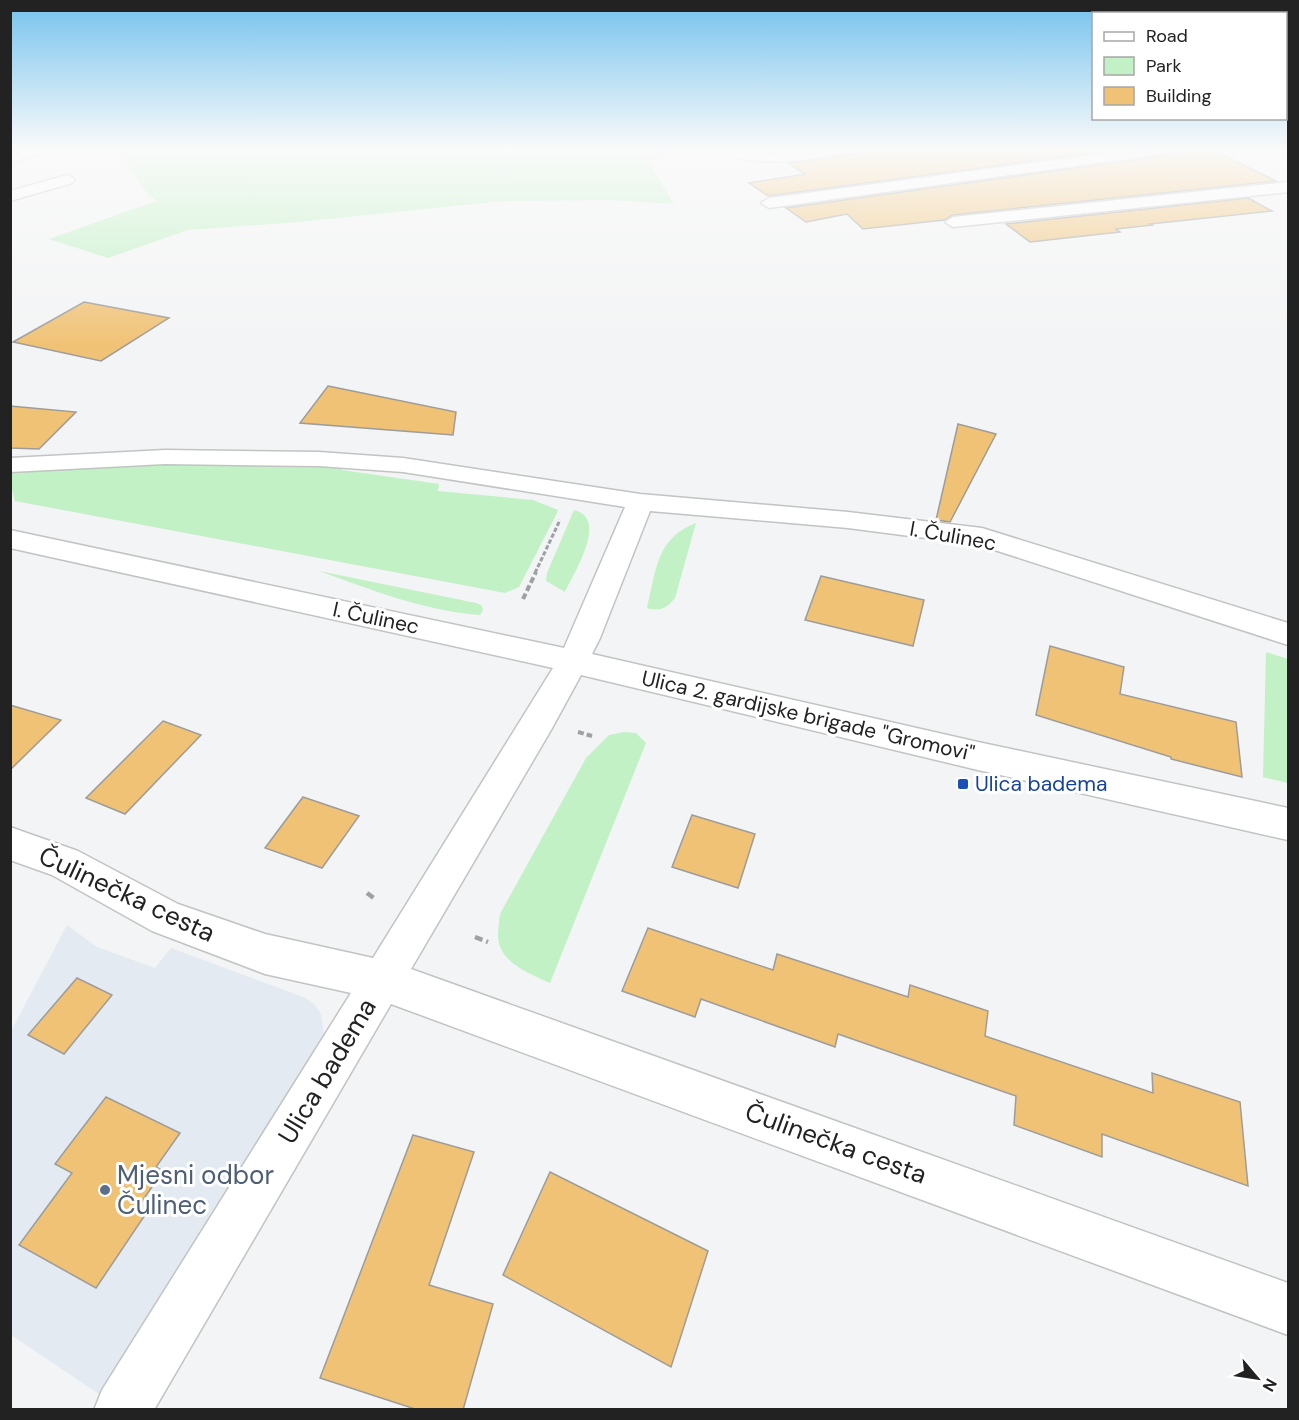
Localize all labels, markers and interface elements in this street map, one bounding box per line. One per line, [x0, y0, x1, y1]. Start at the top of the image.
legend [1092, 12, 1287, 120]
text: Road [1146, 24, 1188, 48]
text: Park [1146, 54, 1182, 78]
text: Building [1146, 84, 1211, 108]
street label: I. Čulinec [907, 515, 999, 557]
street label: I. Čulinec [330, 595, 422, 641]
street label: Ulica 2. gardijske brigade "Gromovi" [639, 664, 977, 768]
place label: Ulica badema [975, 770, 1107, 798]
marker: Ulica badema [956, 777, 970, 791]
street label: Čulinečka cesta [33, 838, 221, 950]
street label: Ulica badema [270, 992, 384, 1150]
street label: Čulinečka cesta [741, 1094, 931, 1192]
place label: Mjesni odbor Čulinec [117, 1158, 274, 1222]
marker: Mjesni odbor Čulinec [98, 1183, 112, 1197]
north arrow [1227, 1348, 1287, 1408]
text: N [1258, 1375, 1282, 1395]

